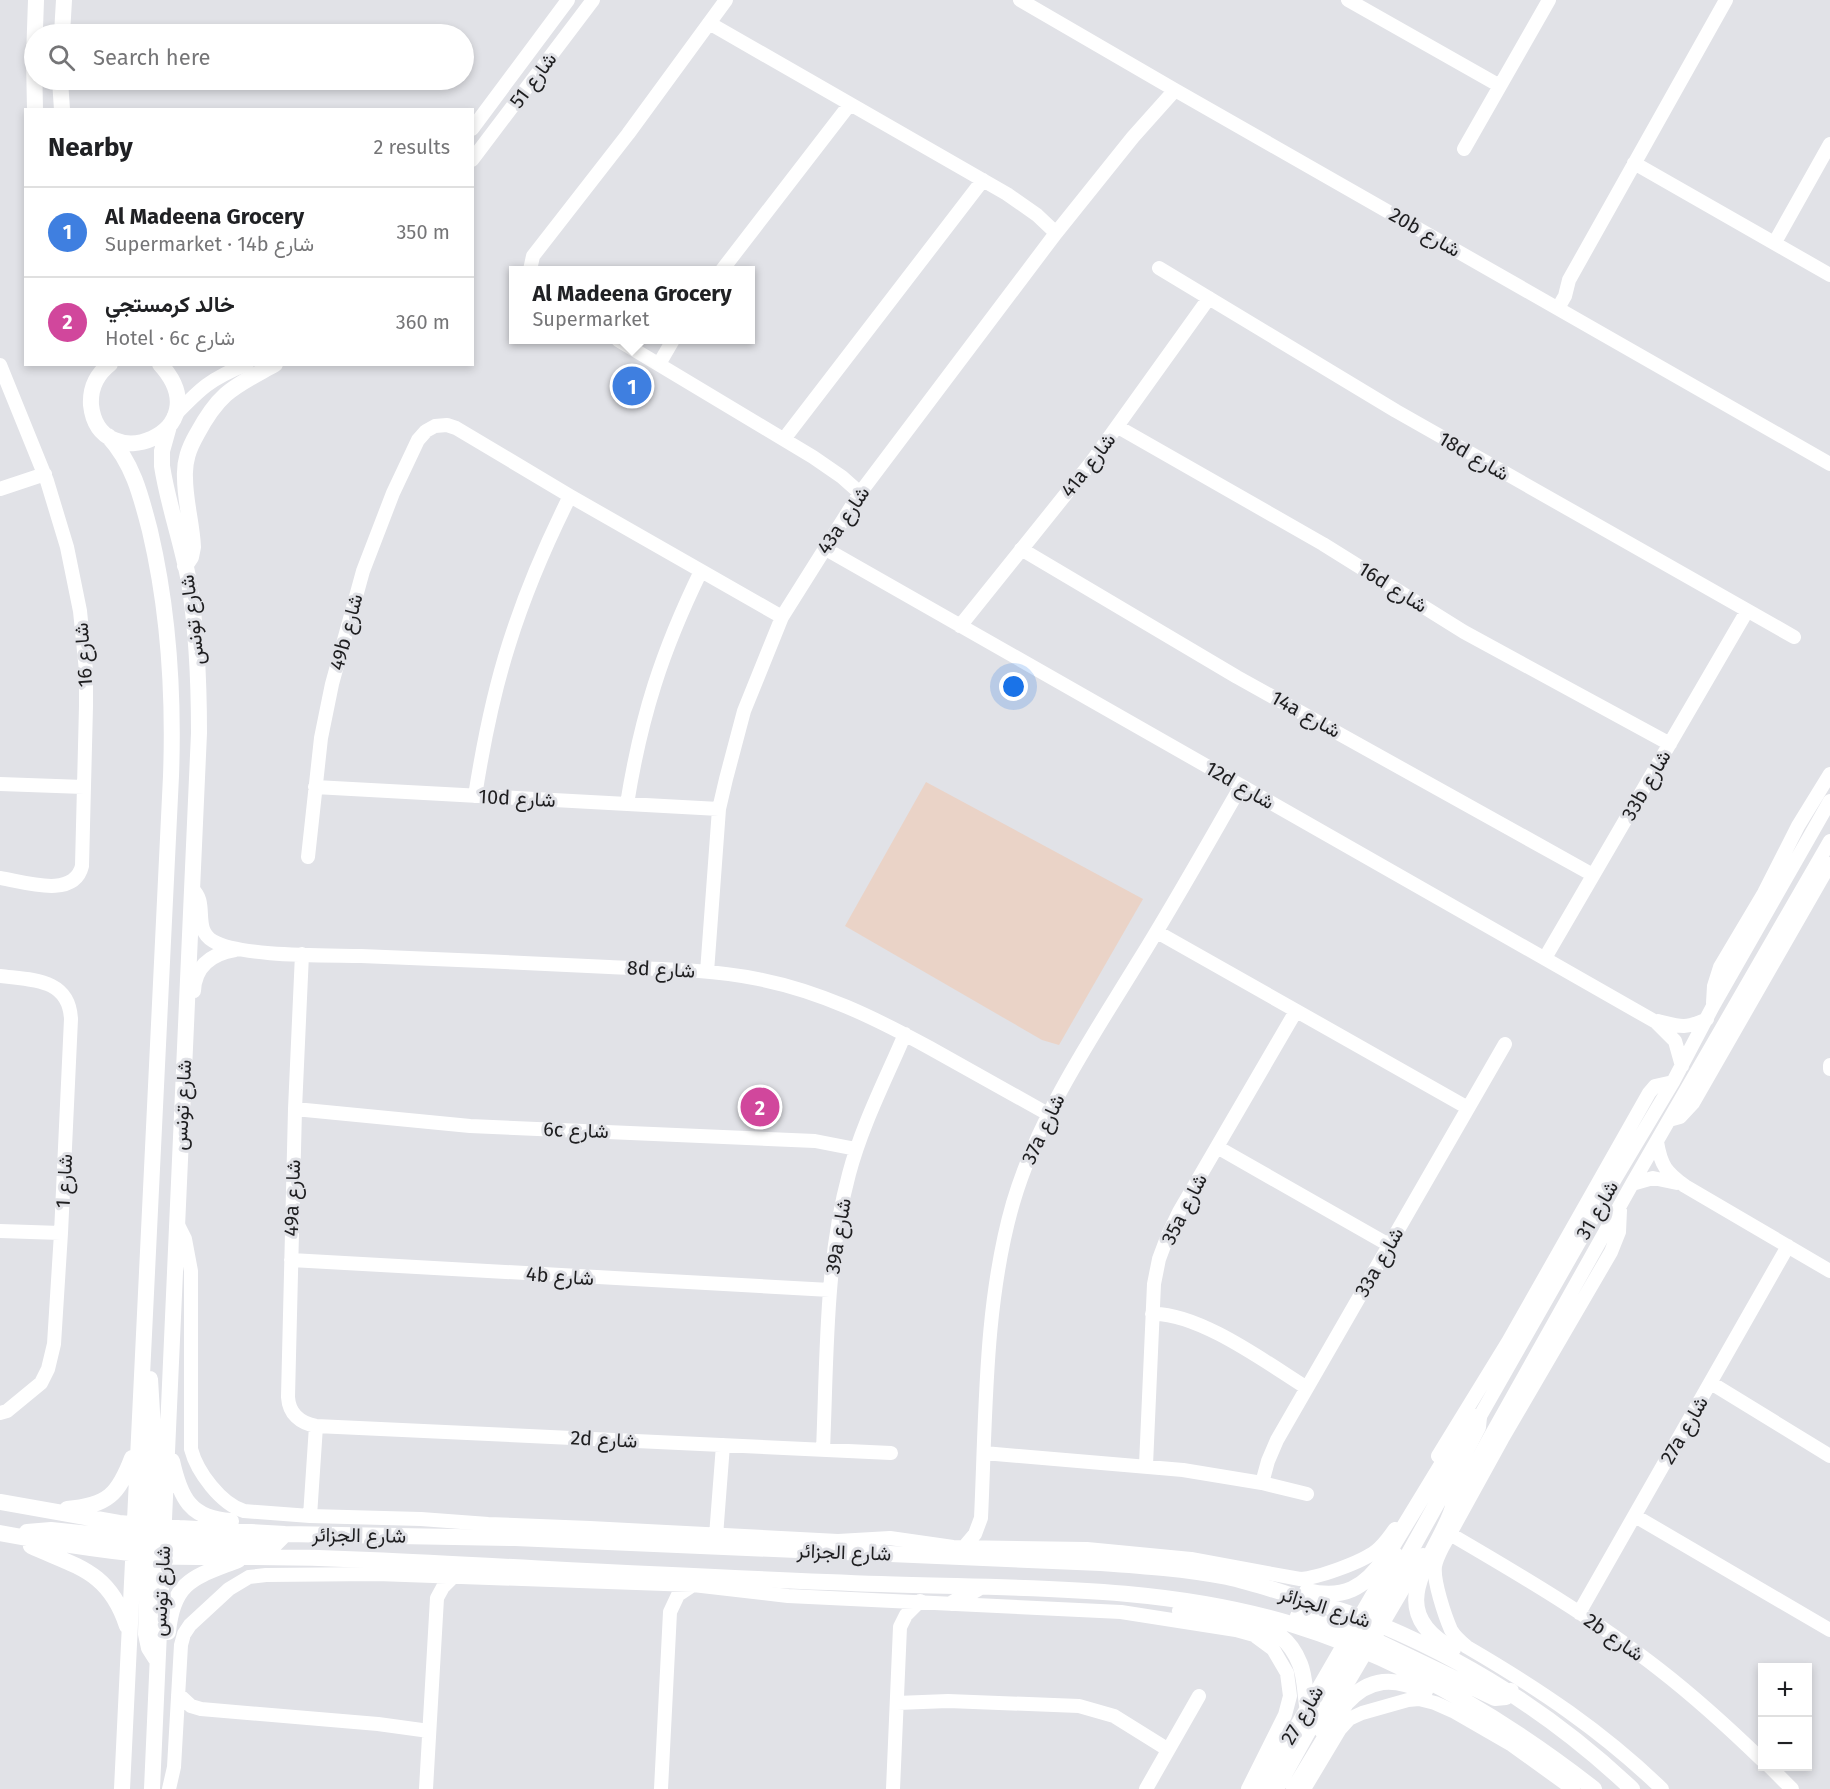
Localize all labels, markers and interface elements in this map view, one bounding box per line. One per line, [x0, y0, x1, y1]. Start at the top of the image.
search box [24, 24, 474, 90]
icon: search [45, 41, 78, 74]
text: Search here [93, 44, 211, 71]
street label: شارع 51 [504, 48, 563, 114]
text: Nearby [48, 132, 133, 163]
text: 2 results [373, 135, 450, 159]
street label: 20b شارع [1384, 202, 1465, 264]
text: Al Madeena Grocery [105, 203, 304, 230]
text: 1 [63, 220, 72, 244]
text: 350 m [396, 220, 450, 244]
text: Supermarket · 14b شارع [105, 232, 314, 256]
popup [509, 266, 755, 344]
text: Al Madeena Grocery [532, 280, 732, 307]
text: خالد كرمستجي [105, 291, 235, 318]
text: Supermarket [532, 307, 649, 331]
text: 2 [62, 310, 73, 334]
text: 360 m [396, 310, 450, 334]
text: Hotel · 6c شارع [105, 326, 235, 350]
pin: 1 [612, 364, 652, 408]
street label: 18d شارع [1434, 426, 1513, 487]
street label: 41a شارع [1056, 428, 1122, 503]
street label: 43a شارع [812, 481, 876, 560]
street label: 16d شارع [1353, 556, 1432, 619]
street label: شارع تونس [175, 573, 211, 667]
street label: 49b شارع [324, 591, 370, 673]
street label: شارع 16 [69, 622, 99, 688]
your location [999, 672, 1028, 701]
street label: 14a شارع [1266, 685, 1345, 745]
street label: 33b شارع [1616, 745, 1677, 826]
street label: 12d شارع [1200, 756, 1279, 816]
street label: 10d شارع [478, 784, 556, 814]
street label: 8d شارع [626, 955, 696, 985]
street label: شارع تونس [168, 1059, 198, 1151]
pin: 2 [740, 1084, 780, 1130]
street label: 37a شارع [1016, 1090, 1071, 1169]
street label: 6c شارع [543, 1117, 609, 1145]
street label: شارع 1 [51, 1153, 79, 1209]
street label: 49a شارع [279, 1159, 307, 1237]
street label: 35a شارع [1156, 1170, 1214, 1249]
street label: شارع 31 [1571, 1176, 1625, 1245]
street label: 39a شارع [820, 1196, 858, 1276]
street label: 33a شارع [1350, 1223, 1410, 1302]
street label: 4b شارع [525, 1262, 595, 1292]
street label: 27a شارع [1655, 1392, 1715, 1469]
street label: 2d شارع [570, 1425, 638, 1455]
street label: شارع الجزائر [311, 1522, 406, 1550]
street label: شارع الجزائر [795, 1538, 892, 1568]
street label: شارع تونس [147, 1545, 177, 1637]
street label: شارع الجزائر [1275, 1581, 1374, 1635]
street label: 2b شارع [1578, 1608, 1648, 1668]
map controls [1758, 1663, 1812, 1771]
button: + [1758, 1663, 1812, 1717]
street label: شارع 27 [1276, 1681, 1330, 1750]
button: − [1758, 1717, 1812, 1771]

